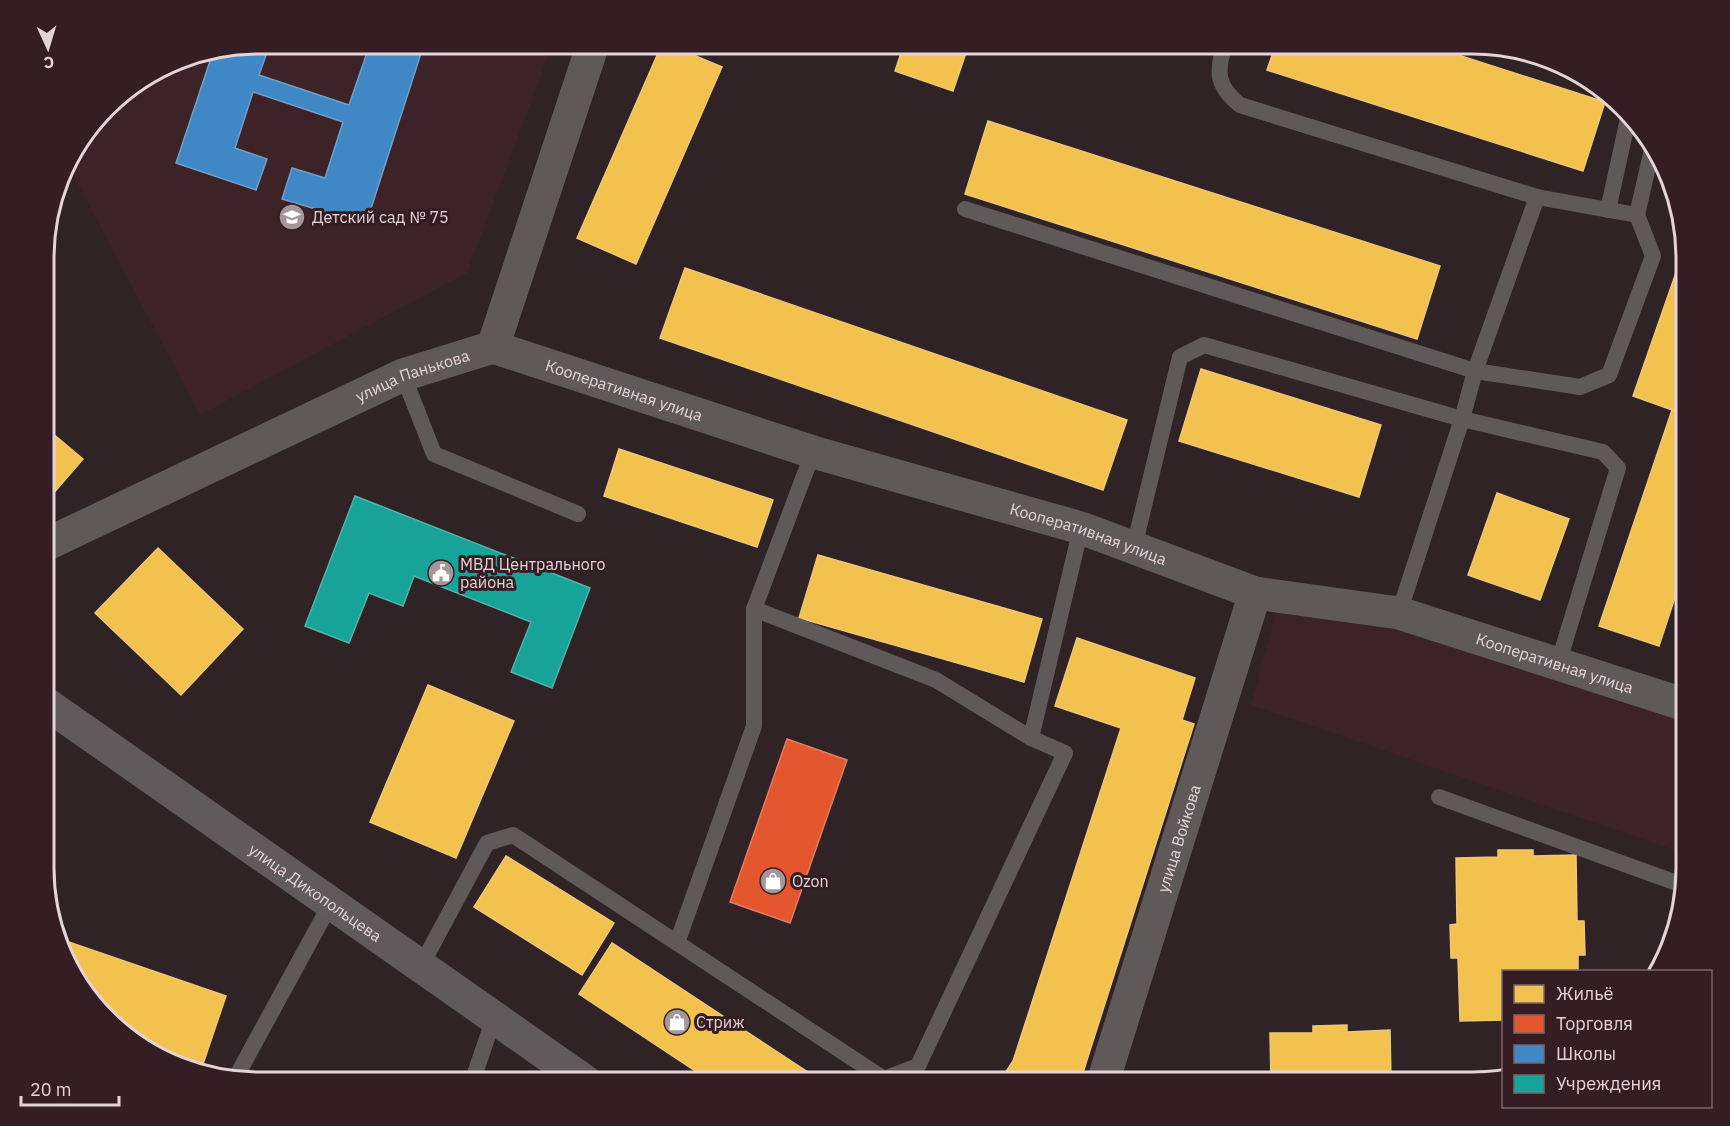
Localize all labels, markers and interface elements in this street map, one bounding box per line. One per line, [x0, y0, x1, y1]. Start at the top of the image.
north arrow [18, 18, 78, 78]
text: С [43, 53, 55, 73]
school or university icon: Детский сад № 75 [277, 202, 307, 232]
place label: Детский сад № 75 [312, 207, 449, 227]
street label: улица Панькова [352, 345, 472, 406]
street label: Кооперативная улица [543, 355, 706, 425]
street label: Кооперативная улица [1008, 498, 1170, 569]
place label: МВД Центрального района [460, 554, 605, 592]
public building icon: МВД Центрального района [426, 558, 456, 588]
street label: Кооперативная улица [1473, 628, 1636, 698]
street label: улица Войкова [1153, 782, 1205, 895]
street label: улица Дикопольцева [245, 839, 386, 946]
shop icon: Ozon [758, 866, 788, 896]
place label: Ozon [792, 871, 829, 891]
legend [1502, 970, 1712, 1108]
text: Жильё [1556, 982, 1614, 1005]
shop icon: Стриж [662, 1007, 692, 1037]
place label: Стриж [696, 1012, 745, 1032]
text: Торговля [1556, 1012, 1633, 1035]
text: Школы [1556, 1042, 1616, 1065]
scale bar [21, 1069, 118, 1107]
text: Учреждения [1556, 1072, 1661, 1095]
text: 20 m [30, 1078, 72, 1101]

